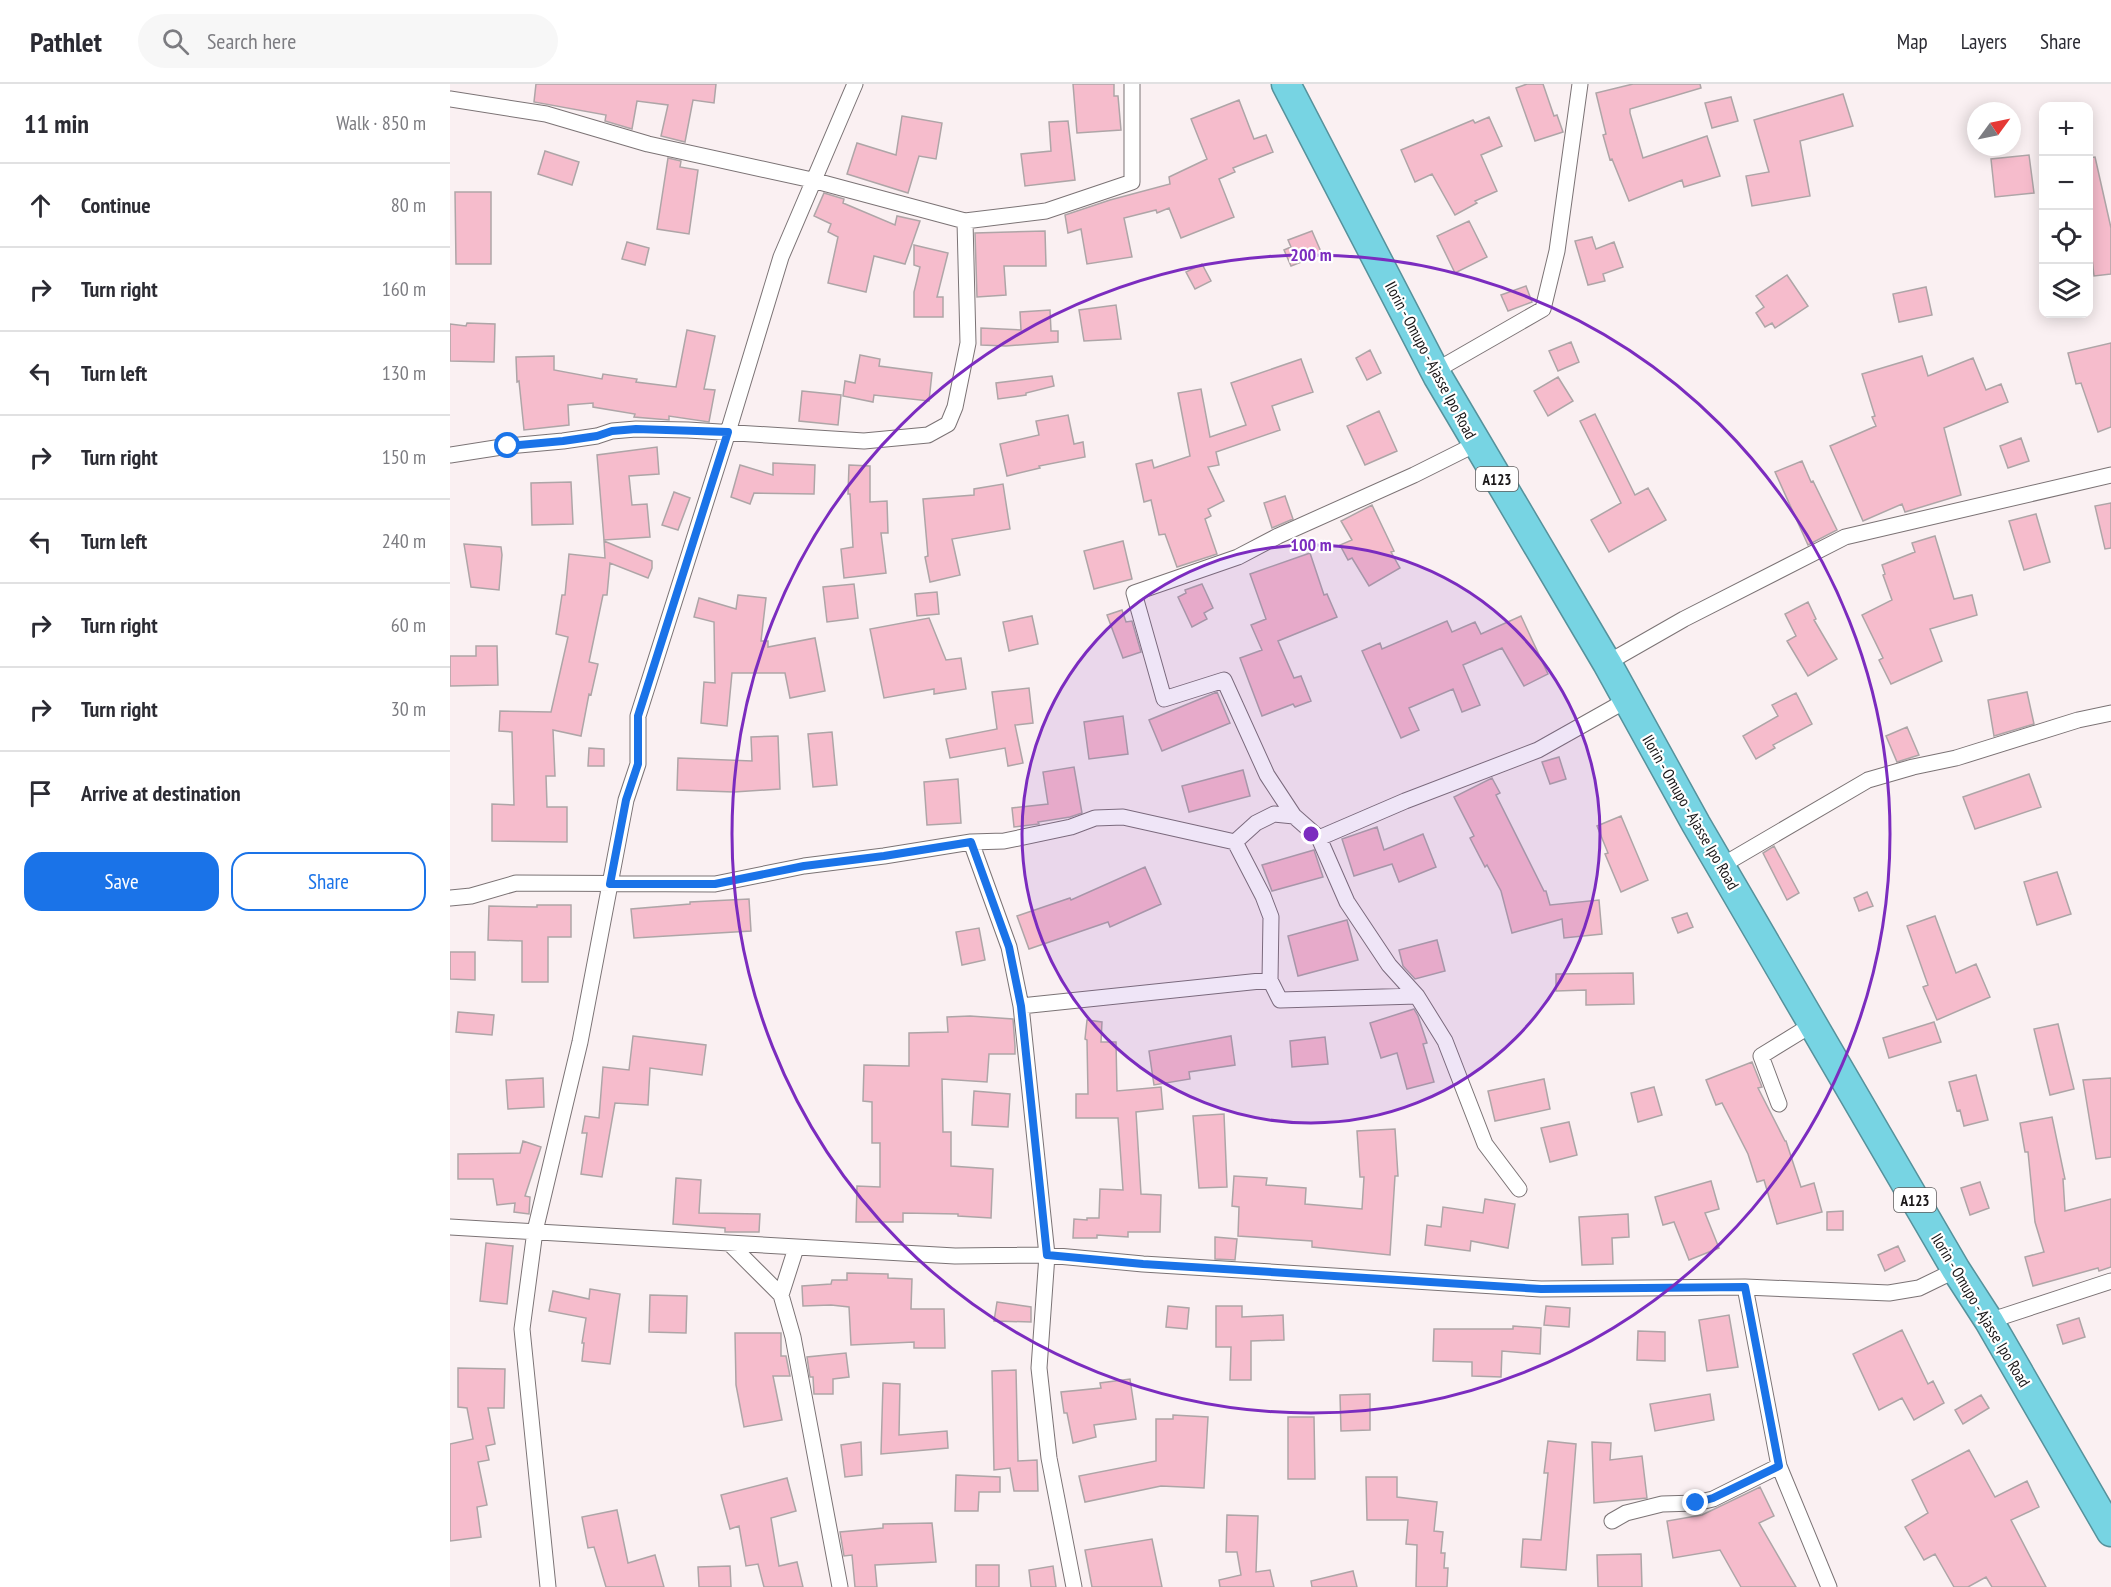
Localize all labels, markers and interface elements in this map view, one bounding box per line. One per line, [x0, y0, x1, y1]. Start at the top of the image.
search box [138, 14, 558, 68]
text: Pathlet [30, 23, 102, 60]
icon: search [159, 25, 192, 58]
text: Search here [207, 27, 296, 55]
text: Map [1897, 28, 1928, 55]
text: Layers [1961, 28, 2007, 55]
text: Share [2040, 28, 2081, 55]
north arrow [1967, 102, 2021, 156]
map controls [2039, 102, 2093, 318]
button: + [2039, 102, 2093, 156]
text: 11 min [24, 107, 89, 140]
text: Walk · 850 m [336, 110, 426, 136]
button: − [2039, 156, 2093, 210]
icon: ahead [24, 189, 57, 222]
text: Continue [81, 191, 151, 219]
text: 80 m [391, 192, 426, 218]
button: locate [2039, 210, 2093, 264]
text: 200 m [1290, 243, 1332, 266]
button: layers [2039, 264, 2093, 318]
icon: right [24, 273, 57, 306]
text: Turn right [81, 275, 158, 303]
text: 160 m [382, 276, 426, 302]
street label: Ilorin - Omupo - Ajasse Ipo Road [1381, 278, 1481, 442]
icon: left [24, 357, 57, 390]
text: Turn left [81, 359, 147, 387]
text: 130 m [382, 360, 426, 386]
route start [494, 432, 520, 458]
icon: right [24, 441, 57, 474]
text: Turn right [81, 443, 158, 471]
text: 150 m [382, 444, 426, 470]
road number: A123 [1476, 467, 1518, 491]
icon: left [24, 525, 57, 558]
text: Turn left [81, 527, 147, 555]
text: 240 m [382, 528, 426, 554]
text: 100 m [1290, 533, 1332, 556]
icon: right [24, 609, 57, 642]
text: Turn right [81, 611, 158, 639]
text: 60 m [391, 612, 426, 638]
icon: right [24, 693, 57, 726]
text: Turn right [81, 695, 158, 723]
text: 30 m [391, 696, 426, 722]
street label: Ilorin - Omupo - Ajasse Ipo Road [1638, 731, 1744, 893]
icon: arrive [24, 777, 57, 810]
text: Arrive at destination [81, 779, 241, 807]
centre of rings [1301, 824, 1321, 844]
button: Save [24, 852, 219, 911]
button: Share [231, 852, 426, 911]
road number: A123 [1894, 1188, 1936, 1212]
street label: Ilorin - Omupo - Ajasse Ipo Road [1927, 1230, 2035, 1391]
route end [1682, 1489, 1708, 1515]

